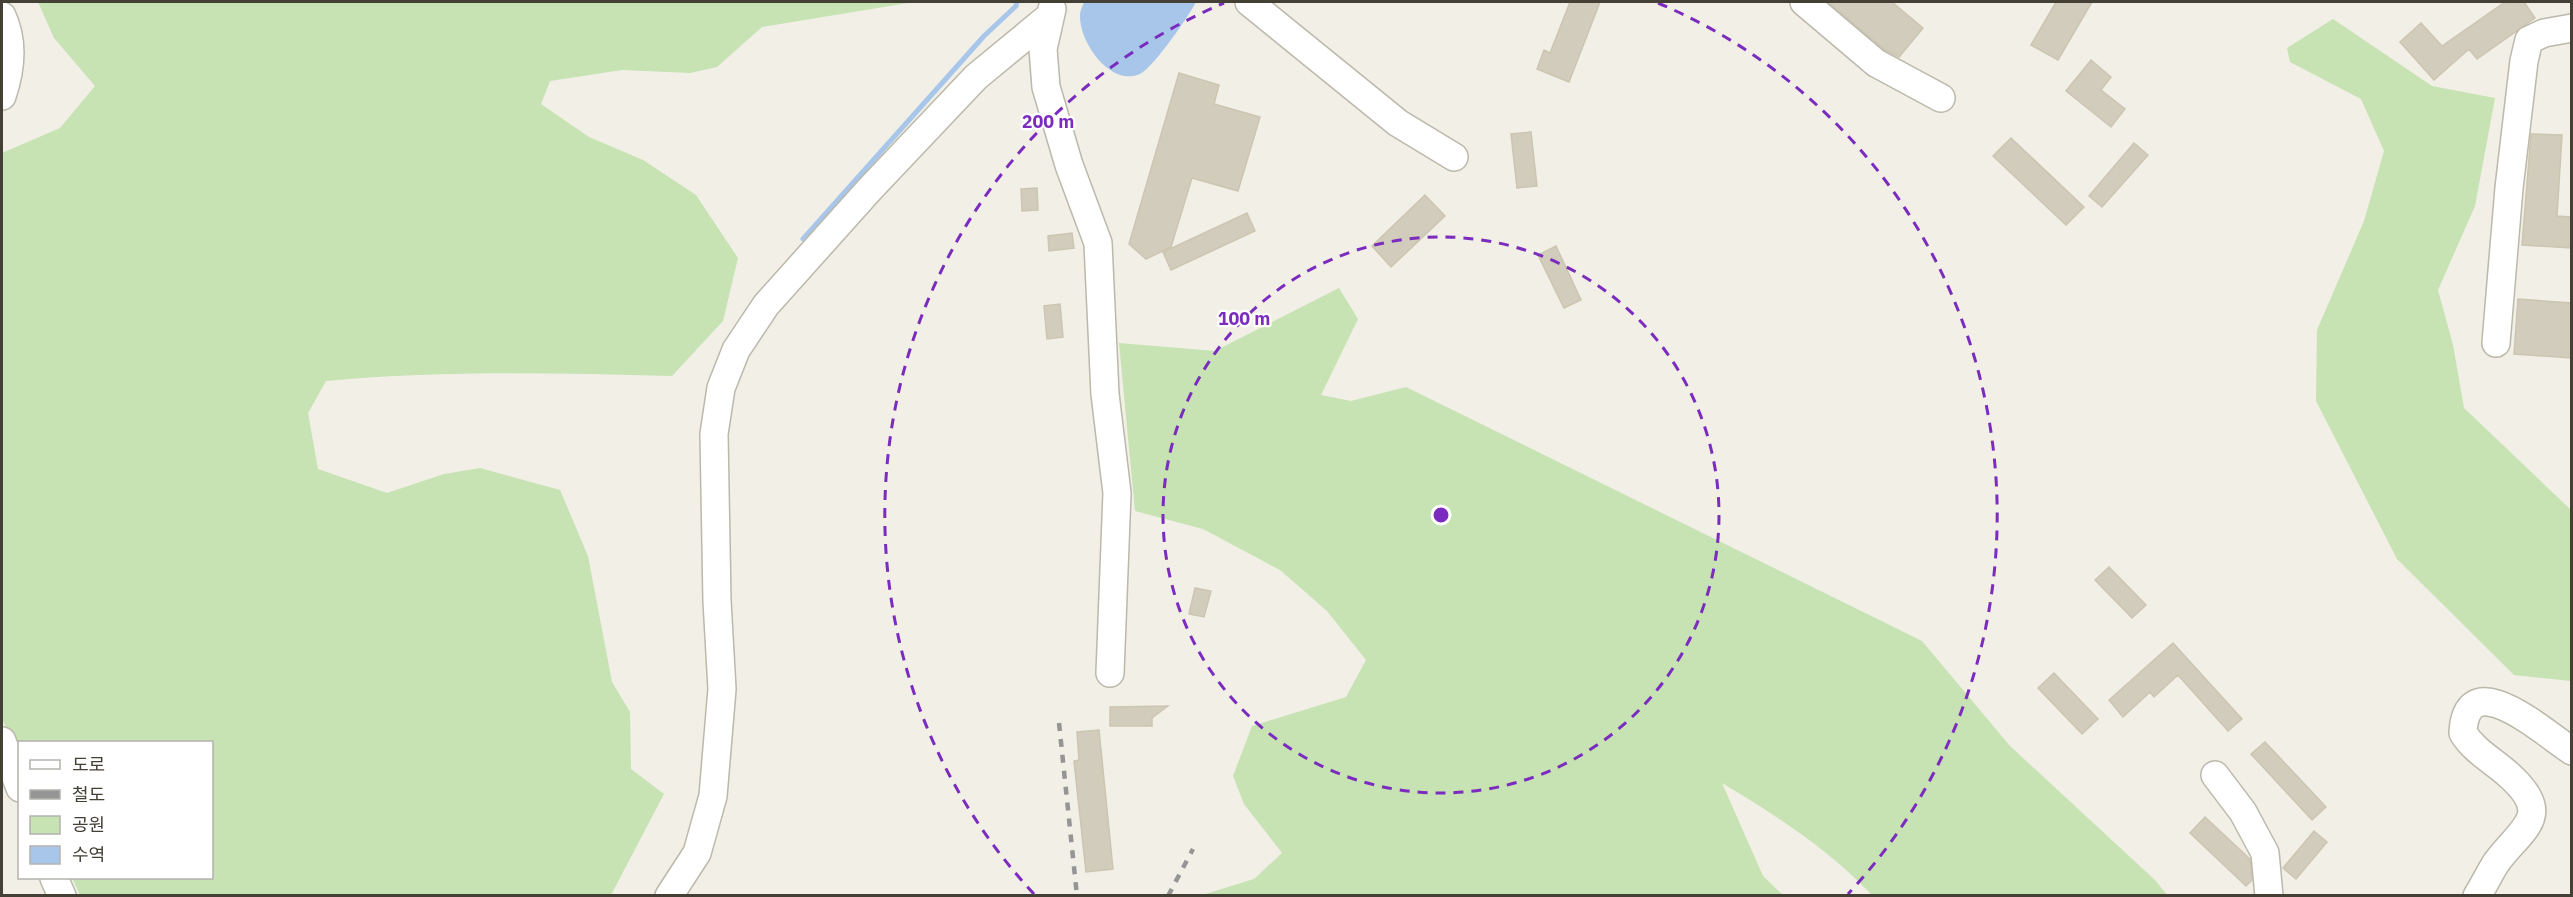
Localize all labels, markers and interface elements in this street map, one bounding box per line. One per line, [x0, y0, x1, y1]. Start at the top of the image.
text: 200 m [1022, 110, 1074, 133]
text: 100 m [1218, 307, 1270, 330]
centre of rings [1431, 505, 1451, 525]
legend [18, 741, 213, 879]
text: 도로 [72, 753, 105, 776]
text: 철도 [72, 783, 105, 806]
text: 공원 [72, 813, 105, 836]
text: 수역 [72, 843, 105, 866]

